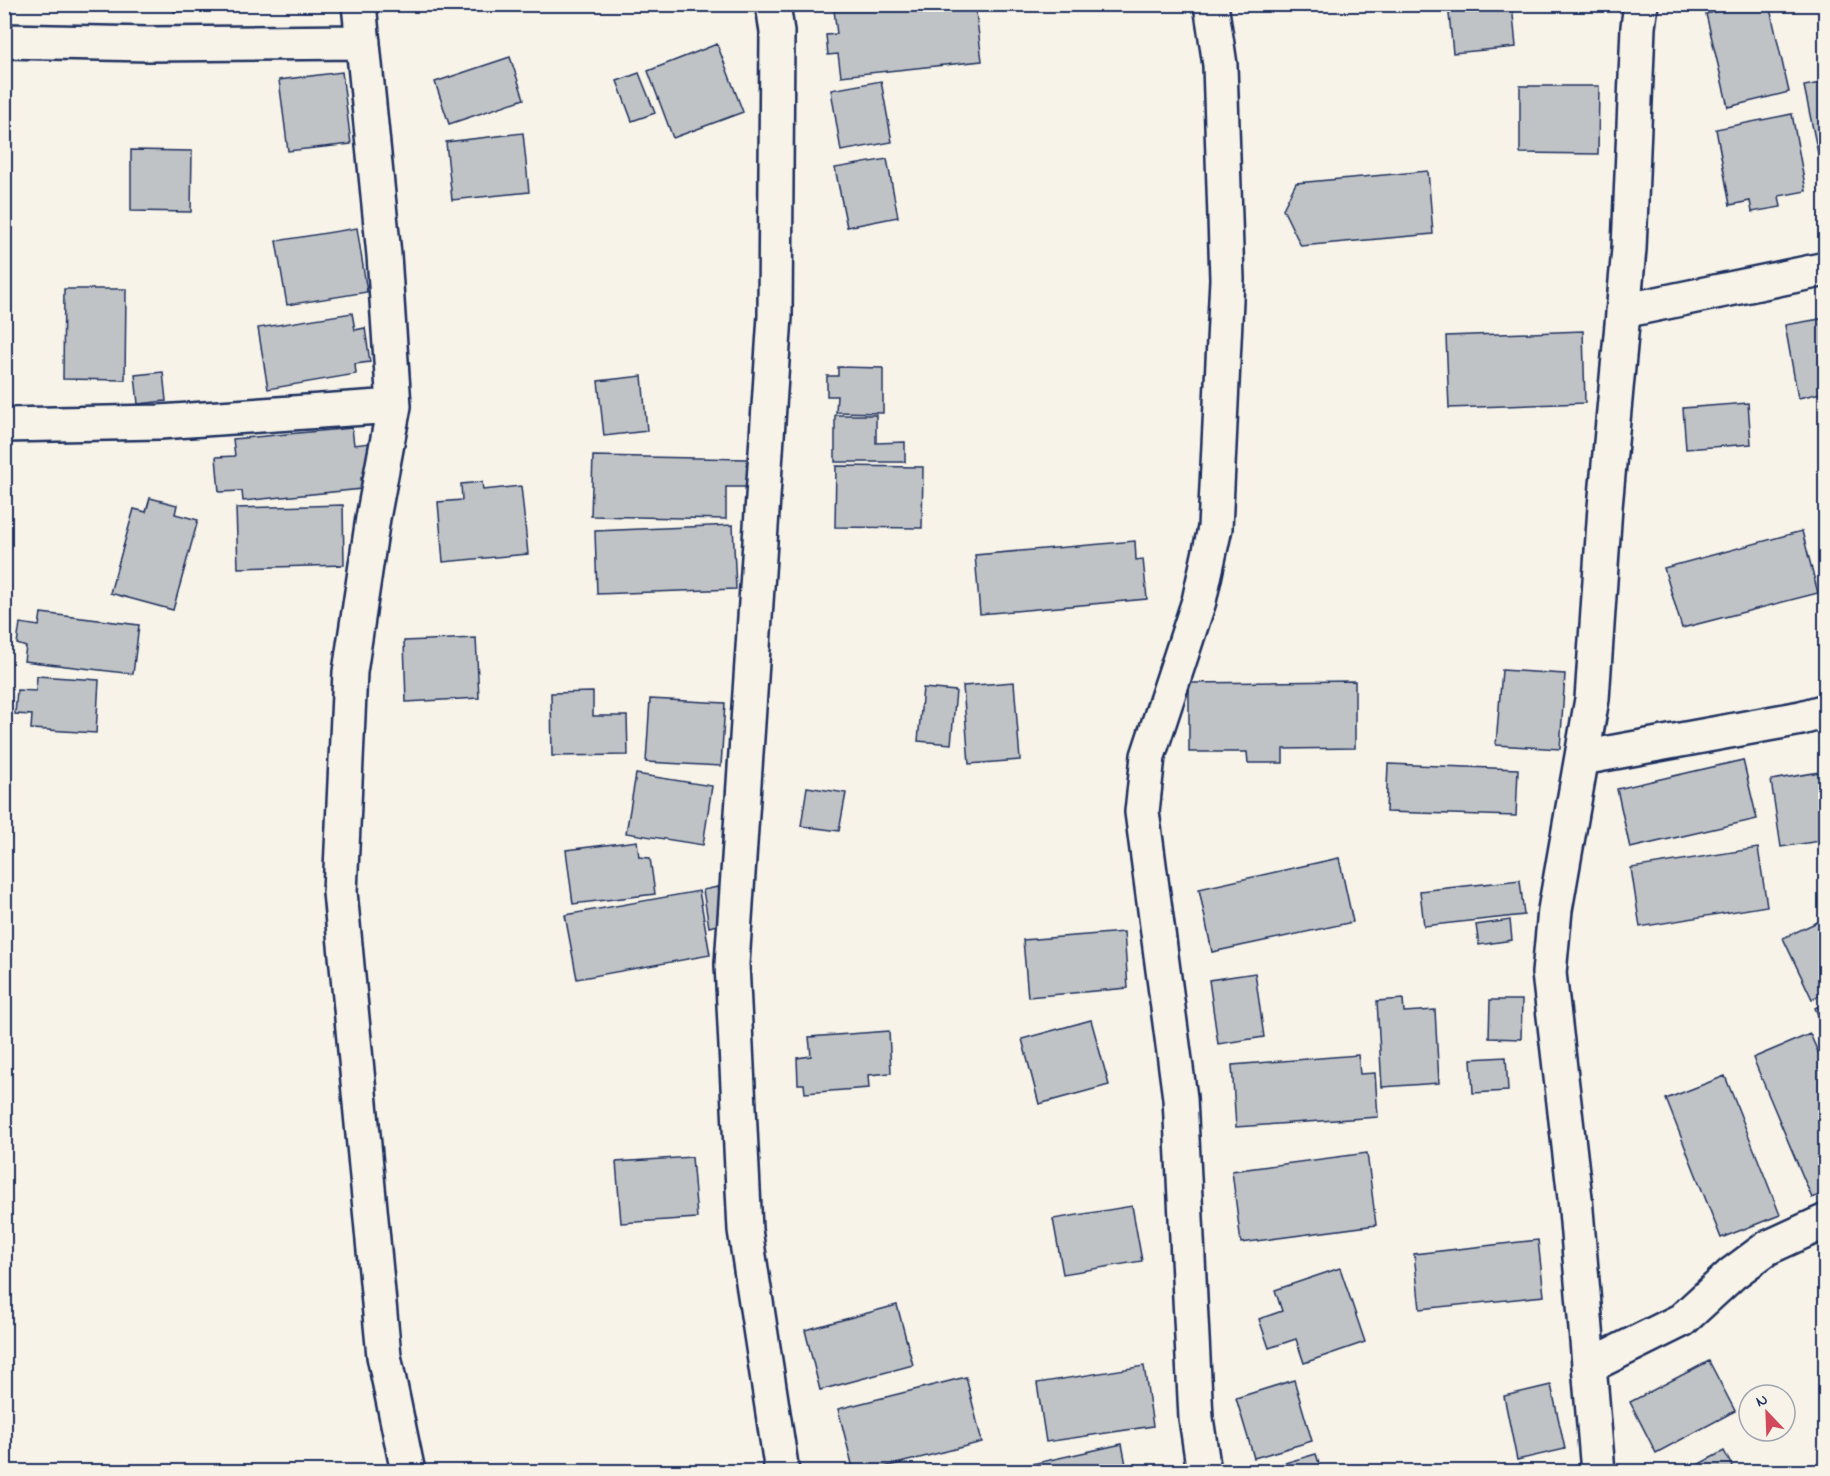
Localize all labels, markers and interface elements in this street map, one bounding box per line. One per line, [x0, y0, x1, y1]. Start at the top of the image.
north arrow [1737, 1383, 1797, 1443]
text: N [1752, 1388, 1772, 1414]

